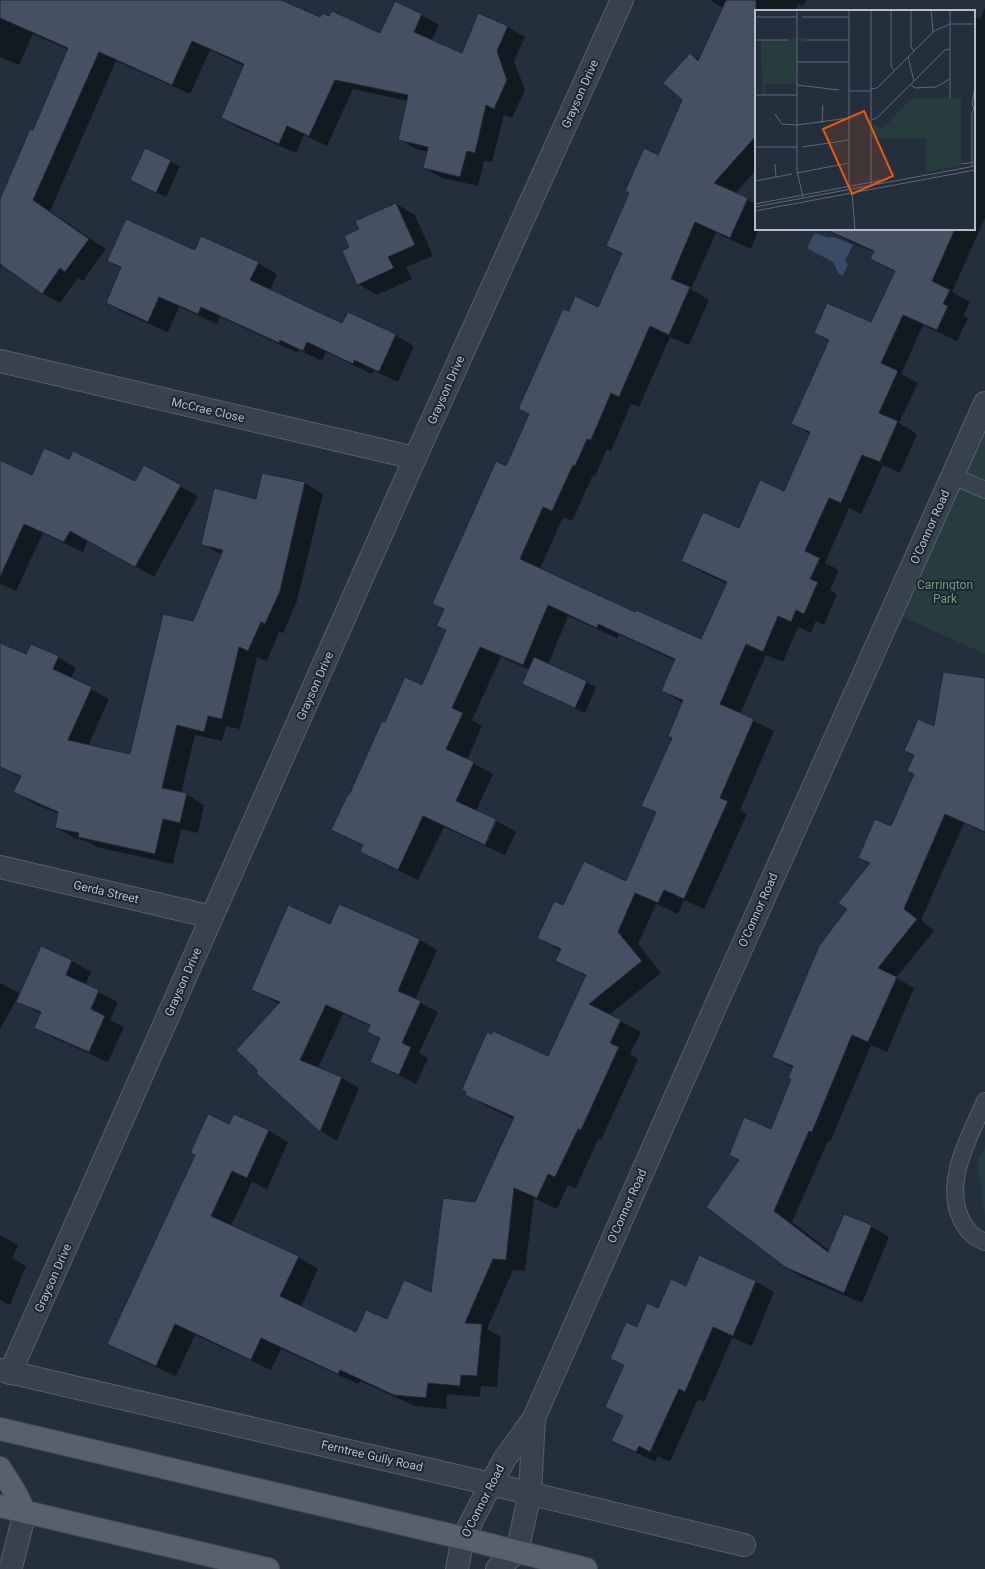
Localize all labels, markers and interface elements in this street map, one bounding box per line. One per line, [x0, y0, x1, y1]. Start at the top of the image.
inset map [755, 10, 975, 230]
street label: Grayson Drive [559, 57, 601, 131]
street label: Grayson Drive [425, 353, 467, 427]
street label: McCrae Close [170, 395, 246, 425]
street label: O'Connor Road [907, 488, 953, 566]
park label: Carrington Park [917, 578, 973, 606]
street label: Grayson Drive [294, 649, 336, 723]
street label: O'Connor Road [735, 871, 781, 949]
street label: Gerda Street [72, 878, 140, 906]
street label: Grayson Drive [162, 945, 204, 1019]
street label: O'Connor Road [604, 1167, 650, 1245]
street label: Grayson Drive [32, 1241, 74, 1315]
street label: Ferntree Gully Road [320, 1437, 424, 1475]
street label: O'Connor Road [459, 1462, 507, 1540]

